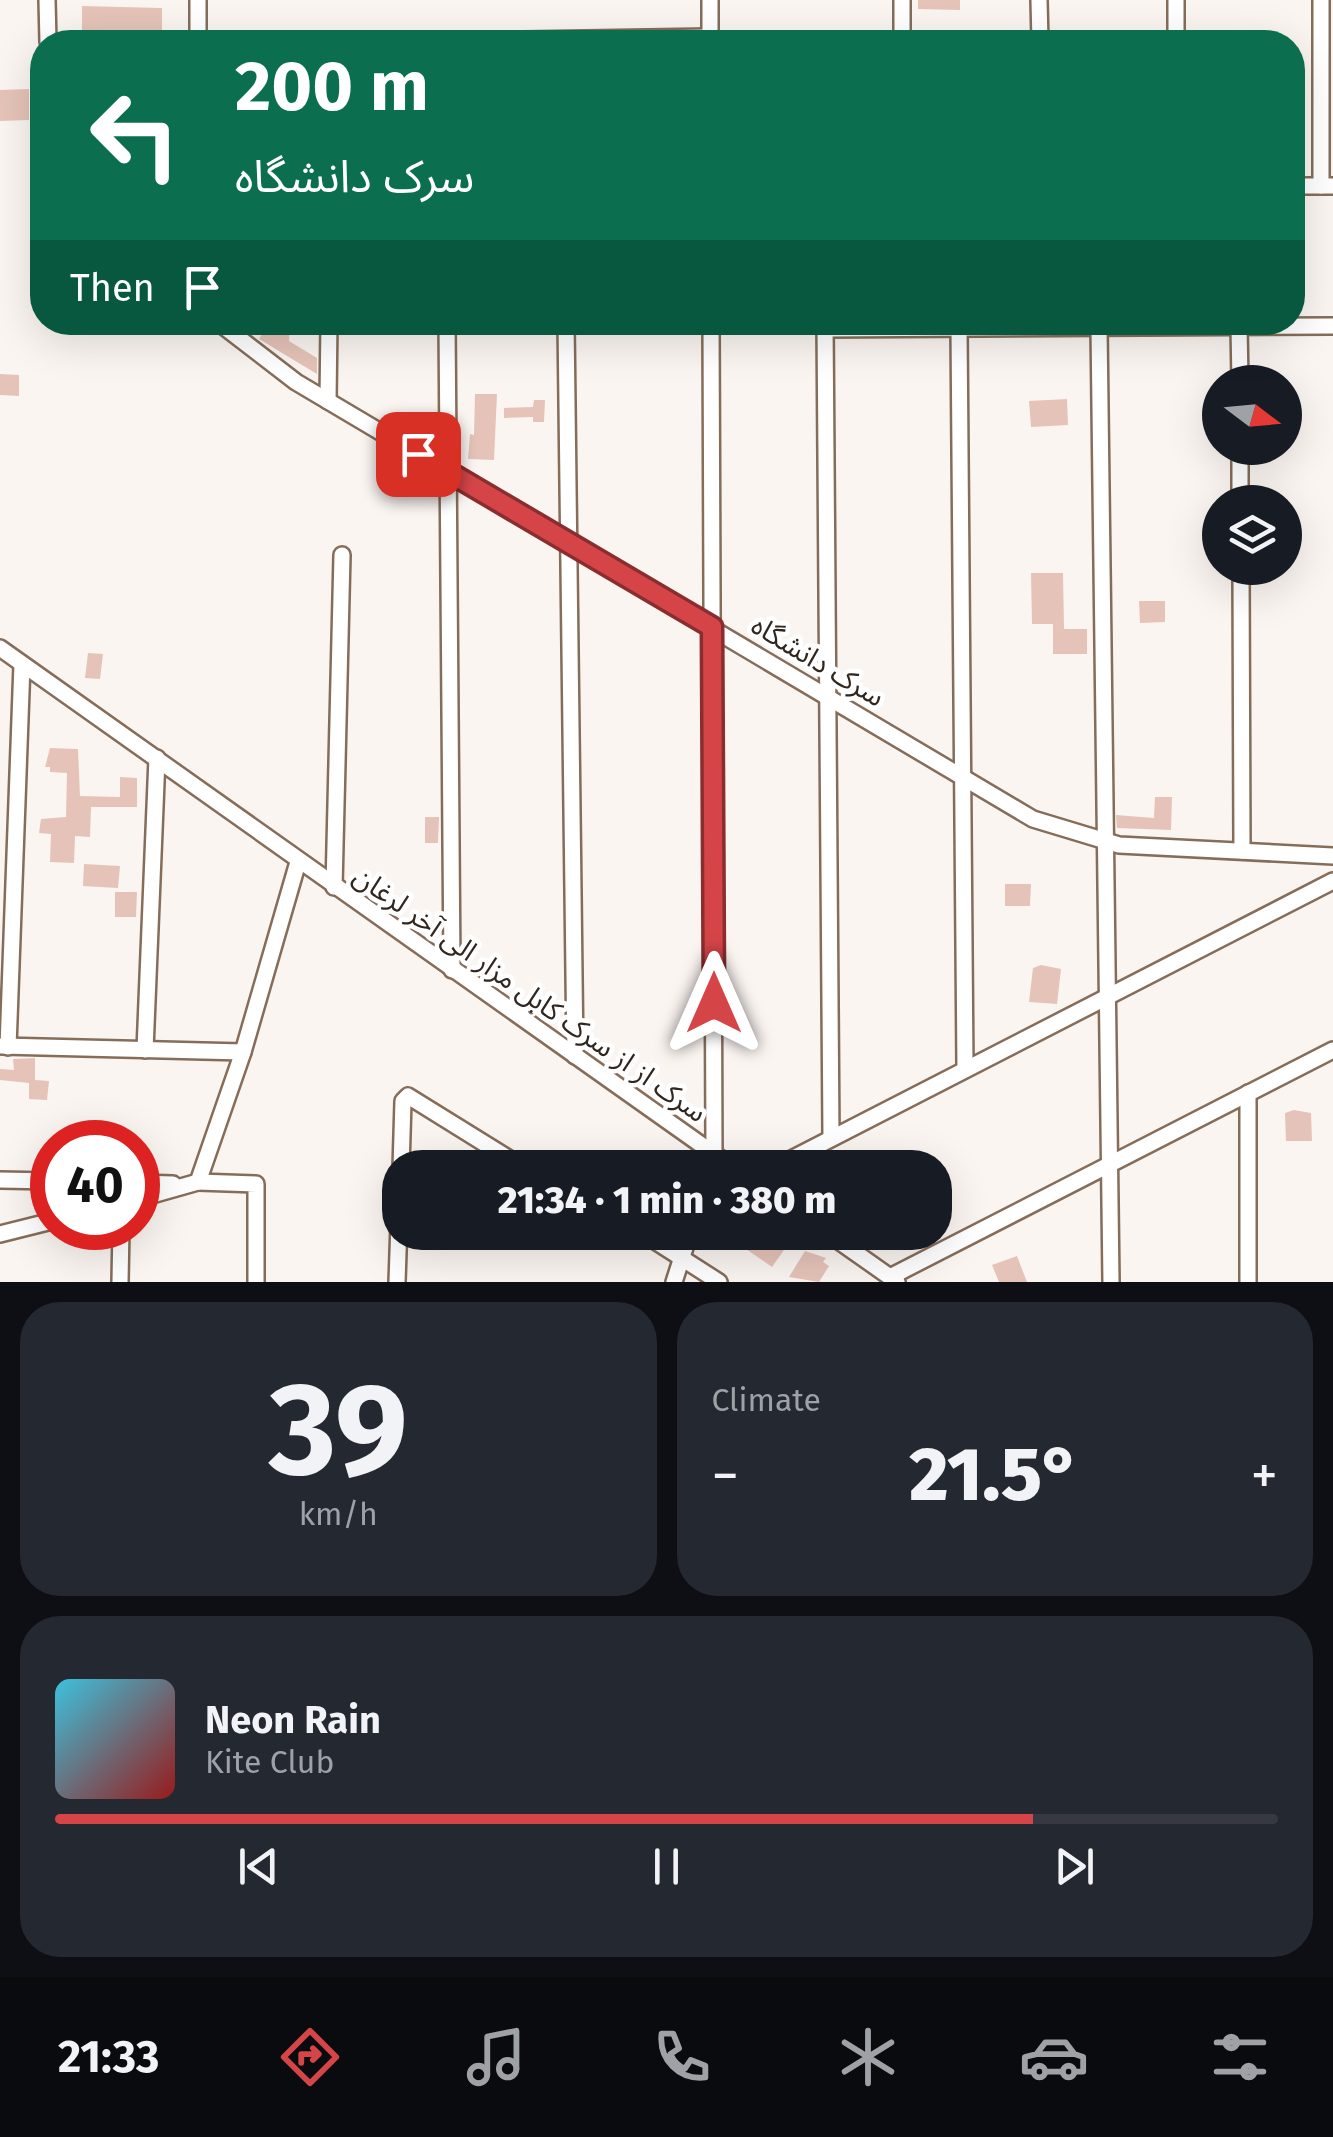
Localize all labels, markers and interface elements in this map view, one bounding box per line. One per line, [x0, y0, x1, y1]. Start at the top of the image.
text: 200 m [235, 45, 429, 129]
icon: left [70, 70, 200, 200]
text: سرک دانشگاه [235, 150, 474, 204]
icon: arrive [175, 260, 230, 315]
text: Then [70, 265, 155, 311]
north arrow [1202, 365, 1302, 465]
map controls [1202, 365, 1302, 585]
pin [376, 412, 461, 497]
icon: arrive [391, 427, 446, 482]
button: layers [1202, 485, 1302, 585]
street label: سرک دانشگاه [746, 608, 890, 714]
street label: سرک از از سرک کابل مزار الی آخر لرغان [347, 859, 713, 1129]
position arrow [662, 951, 766, 1055]
speed limit sign: 40 [30, 1120, 160, 1250]
text: 21:34 · 1 min · 380 m [498, 1177, 836, 1223]
text: 39 [269, 1352, 408, 1508]
text: Climate [712, 1381, 821, 1419]
text: 21.5° [909, 1430, 1080, 1520]
text: − [712, 1443, 739, 1509]
text: + [1251, 1443, 1278, 1509]
text: km/h [299, 1495, 378, 1533]
text: Neon Rain [205, 1697, 381, 1743]
text: Kite Club [205, 1743, 334, 1781]
icon: previous [231, 1839, 286, 1894]
icon: pause [639, 1839, 694, 1894]
icon: next [1047, 1839, 1102, 1894]
icon: directions [275, 2022, 345, 2092]
icon: music [461, 2022, 531, 2092]
icon: phone [647, 2022, 717, 2092]
icon: climate [833, 2022, 903, 2092]
icon: car [1019, 2022, 1089, 2092]
icon: filters [1205, 2022, 1275, 2092]
text: 21:33 [58, 2030, 159, 2084]

